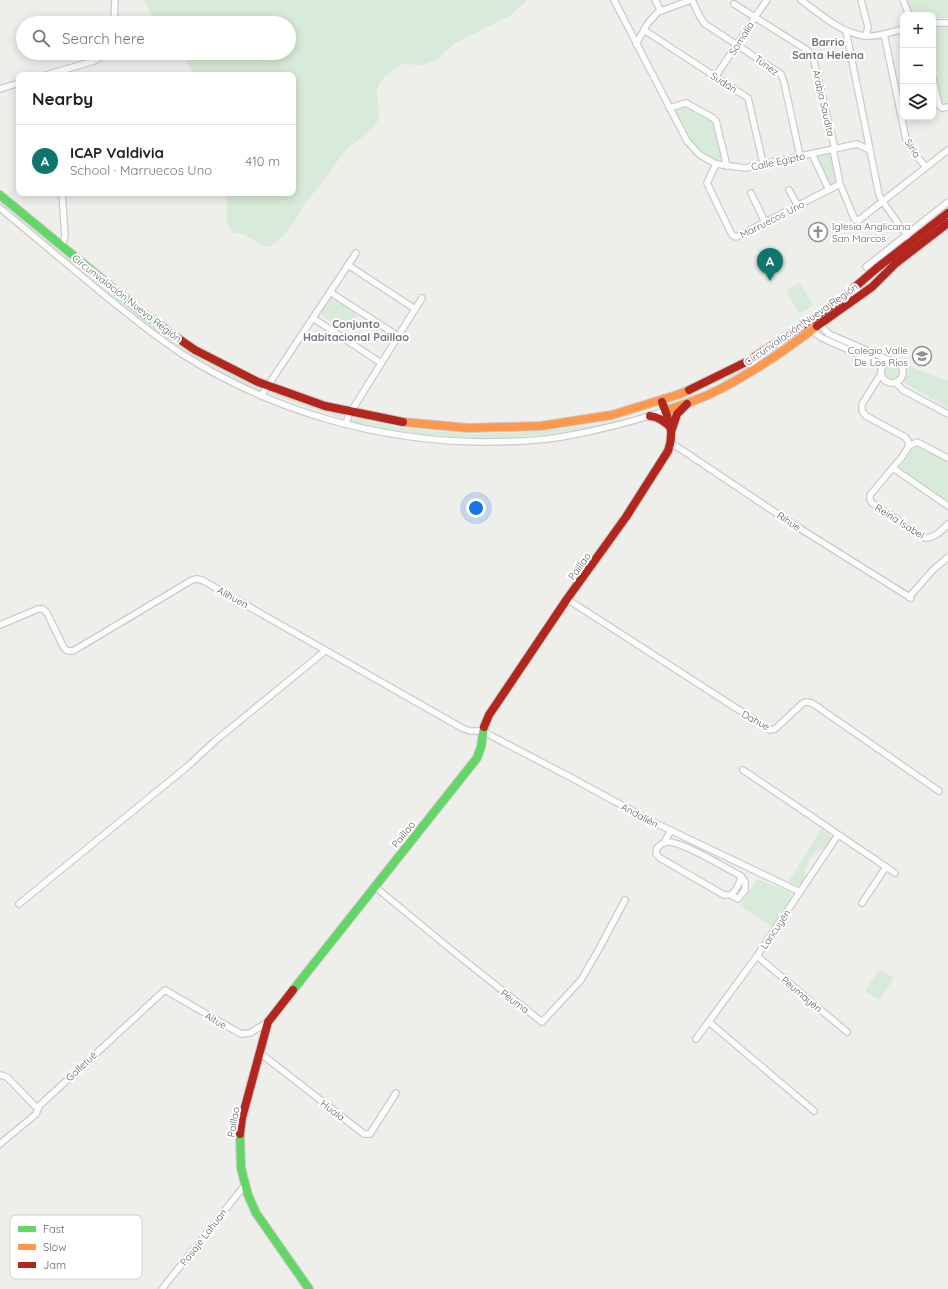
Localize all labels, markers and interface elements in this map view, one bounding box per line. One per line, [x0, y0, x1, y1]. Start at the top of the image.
map controls [900, 12, 936, 120]
button: + [900, 12, 936, 48]
search box [16, 16, 296, 60]
street label: Somalía [726, 19, 757, 58]
icon: search [30, 27, 52, 49]
text: Search here [62, 29, 145, 48]
district label: Barrio Santa Helena [792, 35, 864, 62]
button: − [900, 48, 936, 84]
street label: Túnez [752, 52, 782, 79]
street label: Arabia Saudita [810, 68, 838, 138]
street label: Sudán [708, 69, 740, 96]
button: layers [900, 84, 936, 120]
text: Nearby [32, 88, 93, 109]
street label: Siria [902, 136, 923, 160]
text: ICAP Valdivia [70, 143, 164, 162]
street label: Calle Egipto [750, 149, 806, 174]
text: A [41, 153, 49, 169]
text: 410 m [245, 153, 280, 169]
text: School · Marruecos Uno [70, 162, 212, 178]
street label: Marruecos Uno [738, 198, 807, 241]
place label: Iglesia Anglicana San Marcos [832, 220, 910, 245]
church icon: Iglesia Anglicana San Marcos [807, 221, 829, 243]
pin: A [757, 248, 783, 281]
street label: Circunvalación Nueva Región [69, 252, 184, 345]
street label: Circunvalación Nueva Región [742, 280, 861, 369]
district label: Conjunto Habitacional Paillao [303, 317, 409, 344]
place label: Colegio Valle De Los Rios [848, 344, 908, 369]
school or university icon: Colegio Valle De Los Rios [911, 345, 933, 367]
your location [466, 498, 486, 518]
street label: Reina Isabel [872, 501, 927, 542]
street label: Rihue [774, 509, 803, 534]
street label: Paillao [565, 550, 594, 583]
street label: Alihuen [215, 584, 251, 611]
street label: Dahue [739, 707, 772, 734]
street label: Andalién [619, 800, 661, 831]
street label: Paillao [389, 818, 418, 850]
street label: Lancuyén [757, 907, 793, 952]
street label: Peumayén [779, 974, 825, 1015]
street label: Peuma [498, 986, 532, 1016]
street label: Aitue [202, 1009, 229, 1032]
street label: Galletué [63, 1048, 100, 1084]
street label: Huala [318, 1097, 347, 1124]
street label: Paillao [224, 1106, 243, 1138]
street label: Pasaje Lahuan [177, 1206, 230, 1268]
legend [10, 1215, 142, 1279]
text: Fast [43, 1222, 65, 1236]
text: Slow [43, 1240, 67, 1254]
text: Jam [43, 1258, 66, 1272]

